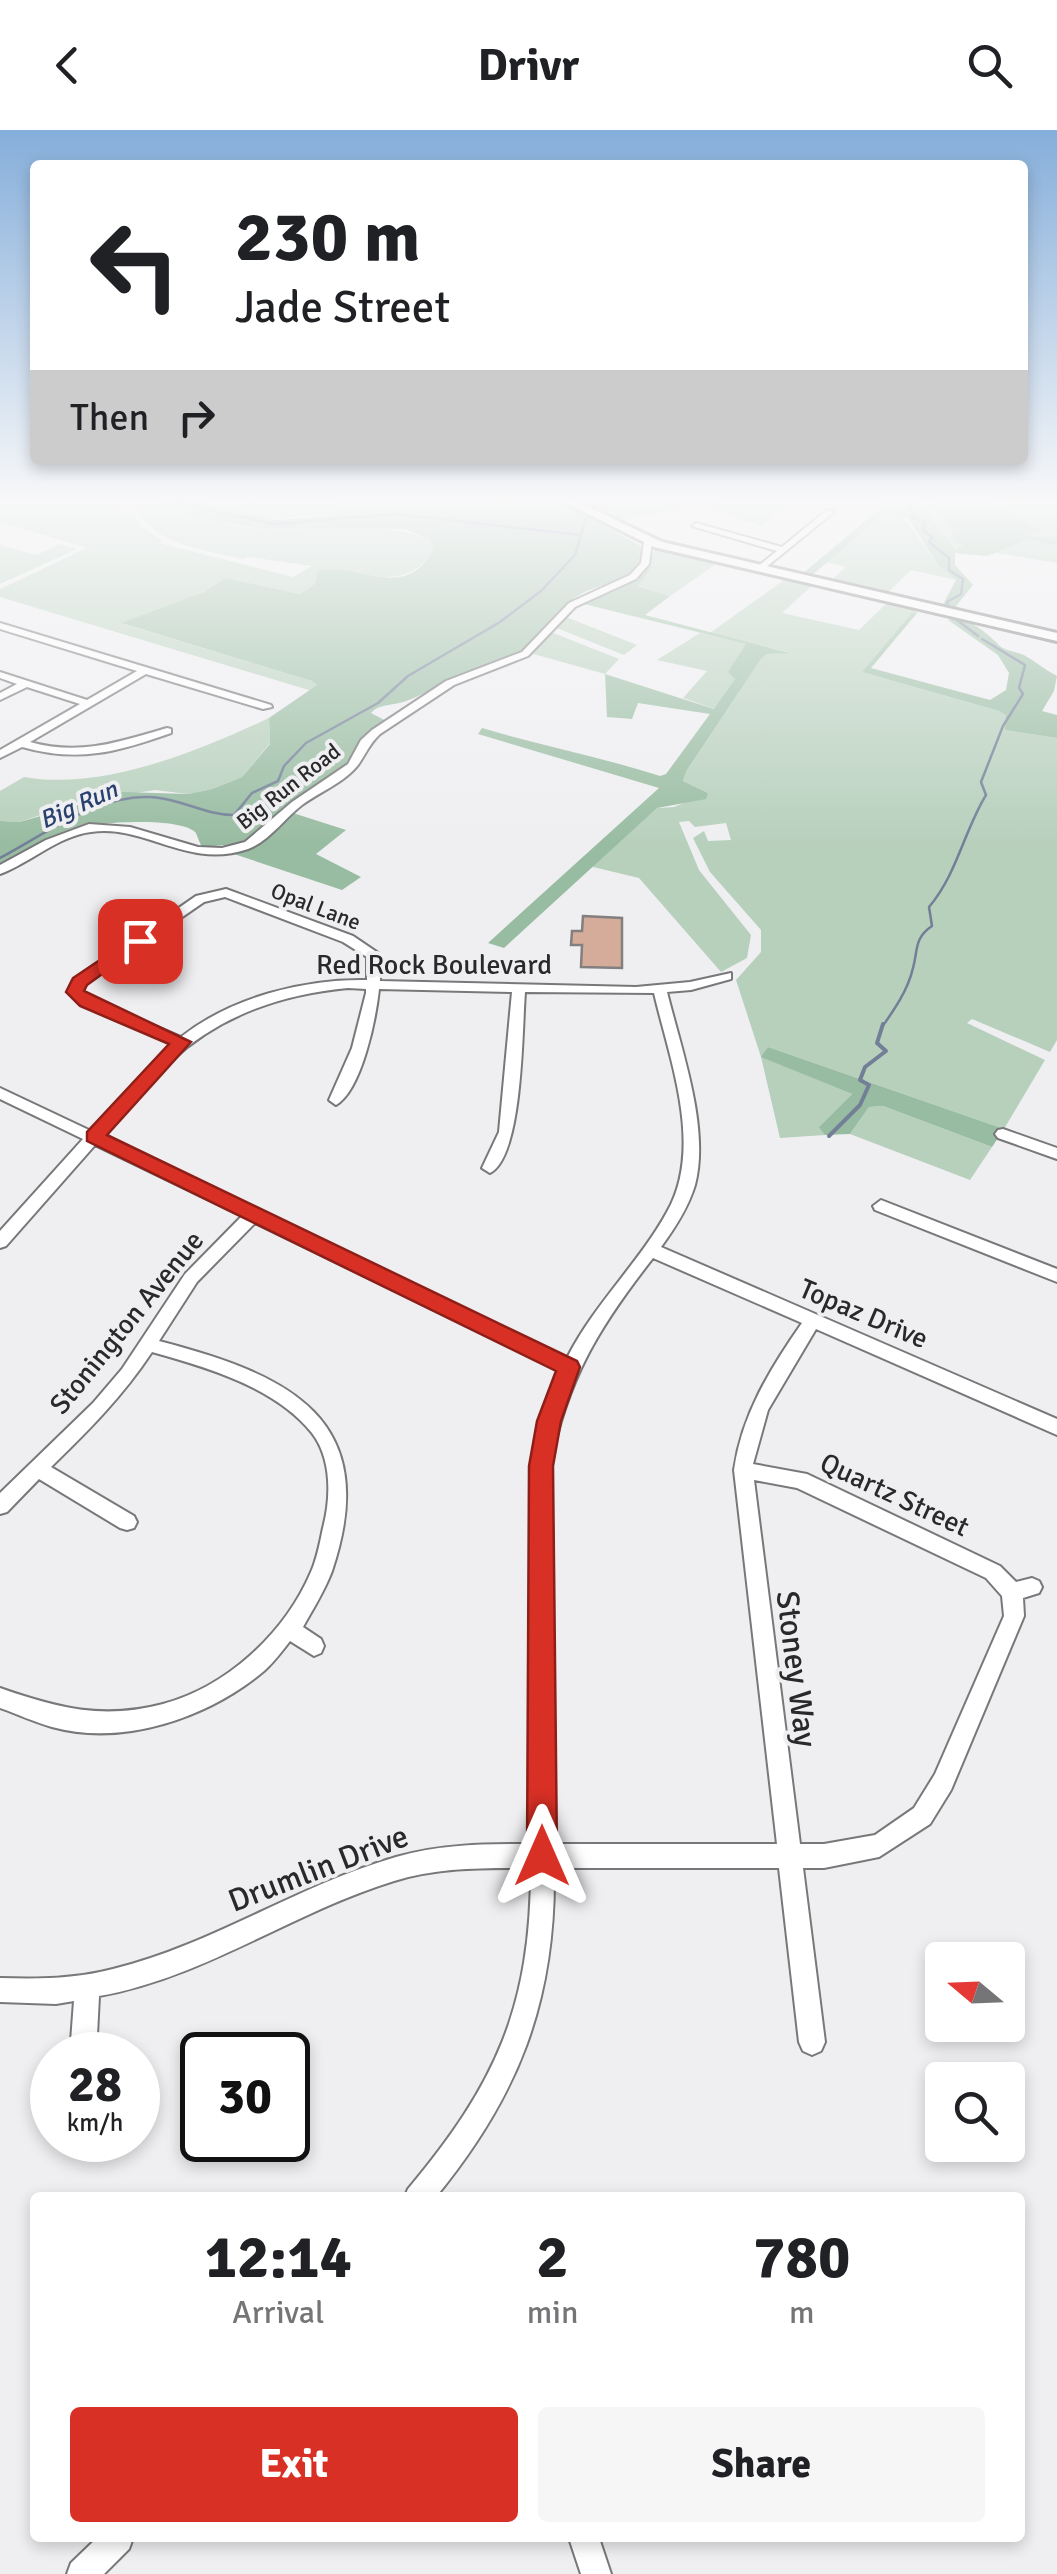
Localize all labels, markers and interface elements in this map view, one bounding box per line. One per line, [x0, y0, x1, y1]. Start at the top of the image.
icon: back [40, 38, 95, 93]
text: Drivr [478, 38, 579, 93]
icon: search [962, 38, 1017, 93]
text: 230 m [235, 194, 420, 280]
icon: left [70, 200, 200, 330]
text: Jade Street [235, 280, 450, 335]
icon: right [169, 390, 224, 445]
text: Then [70, 394, 149, 441]
street label: Big Run Road [231, 737, 346, 835]
water label: Big Run [34, 773, 123, 835]
street label: Opal Lane [267, 877, 365, 936]
pin [98, 899, 183, 984]
icon: arrive [113, 914, 168, 969]
street label: Red Rock Boulevard [316, 948, 552, 982]
street label: Stonington Avenue [43, 1224, 211, 1421]
street label: Topaz Drive [794, 1272, 933, 1356]
street label: Quartz Street [815, 1446, 975, 1544]
street label: Stoney Way [768, 1589, 825, 1749]
position arrow [490, 1804, 594, 1908]
street label: Drumlin Drive [223, 1816, 414, 1921]
north arrow [925, 1942, 1025, 2042]
map controls [925, 1942, 1025, 2162]
speed limit sign: 30 [180, 2032, 310, 2162]
text: 28 [68, 2054, 122, 2116]
button: search [925, 2062, 1025, 2162]
text: km/h [67, 2107, 123, 2138]
text: 12:14 [205, 2221, 352, 2295]
text: 2 [536, 2221, 569, 2295]
text: 780 [753, 2221, 850, 2295]
text: Arrival [232, 2293, 324, 2332]
text: min [527, 2293, 578, 2332]
text: m [789, 2293, 814, 2332]
button: Exit [70, 2407, 518, 2522]
button: Share [538, 2407, 985, 2522]

